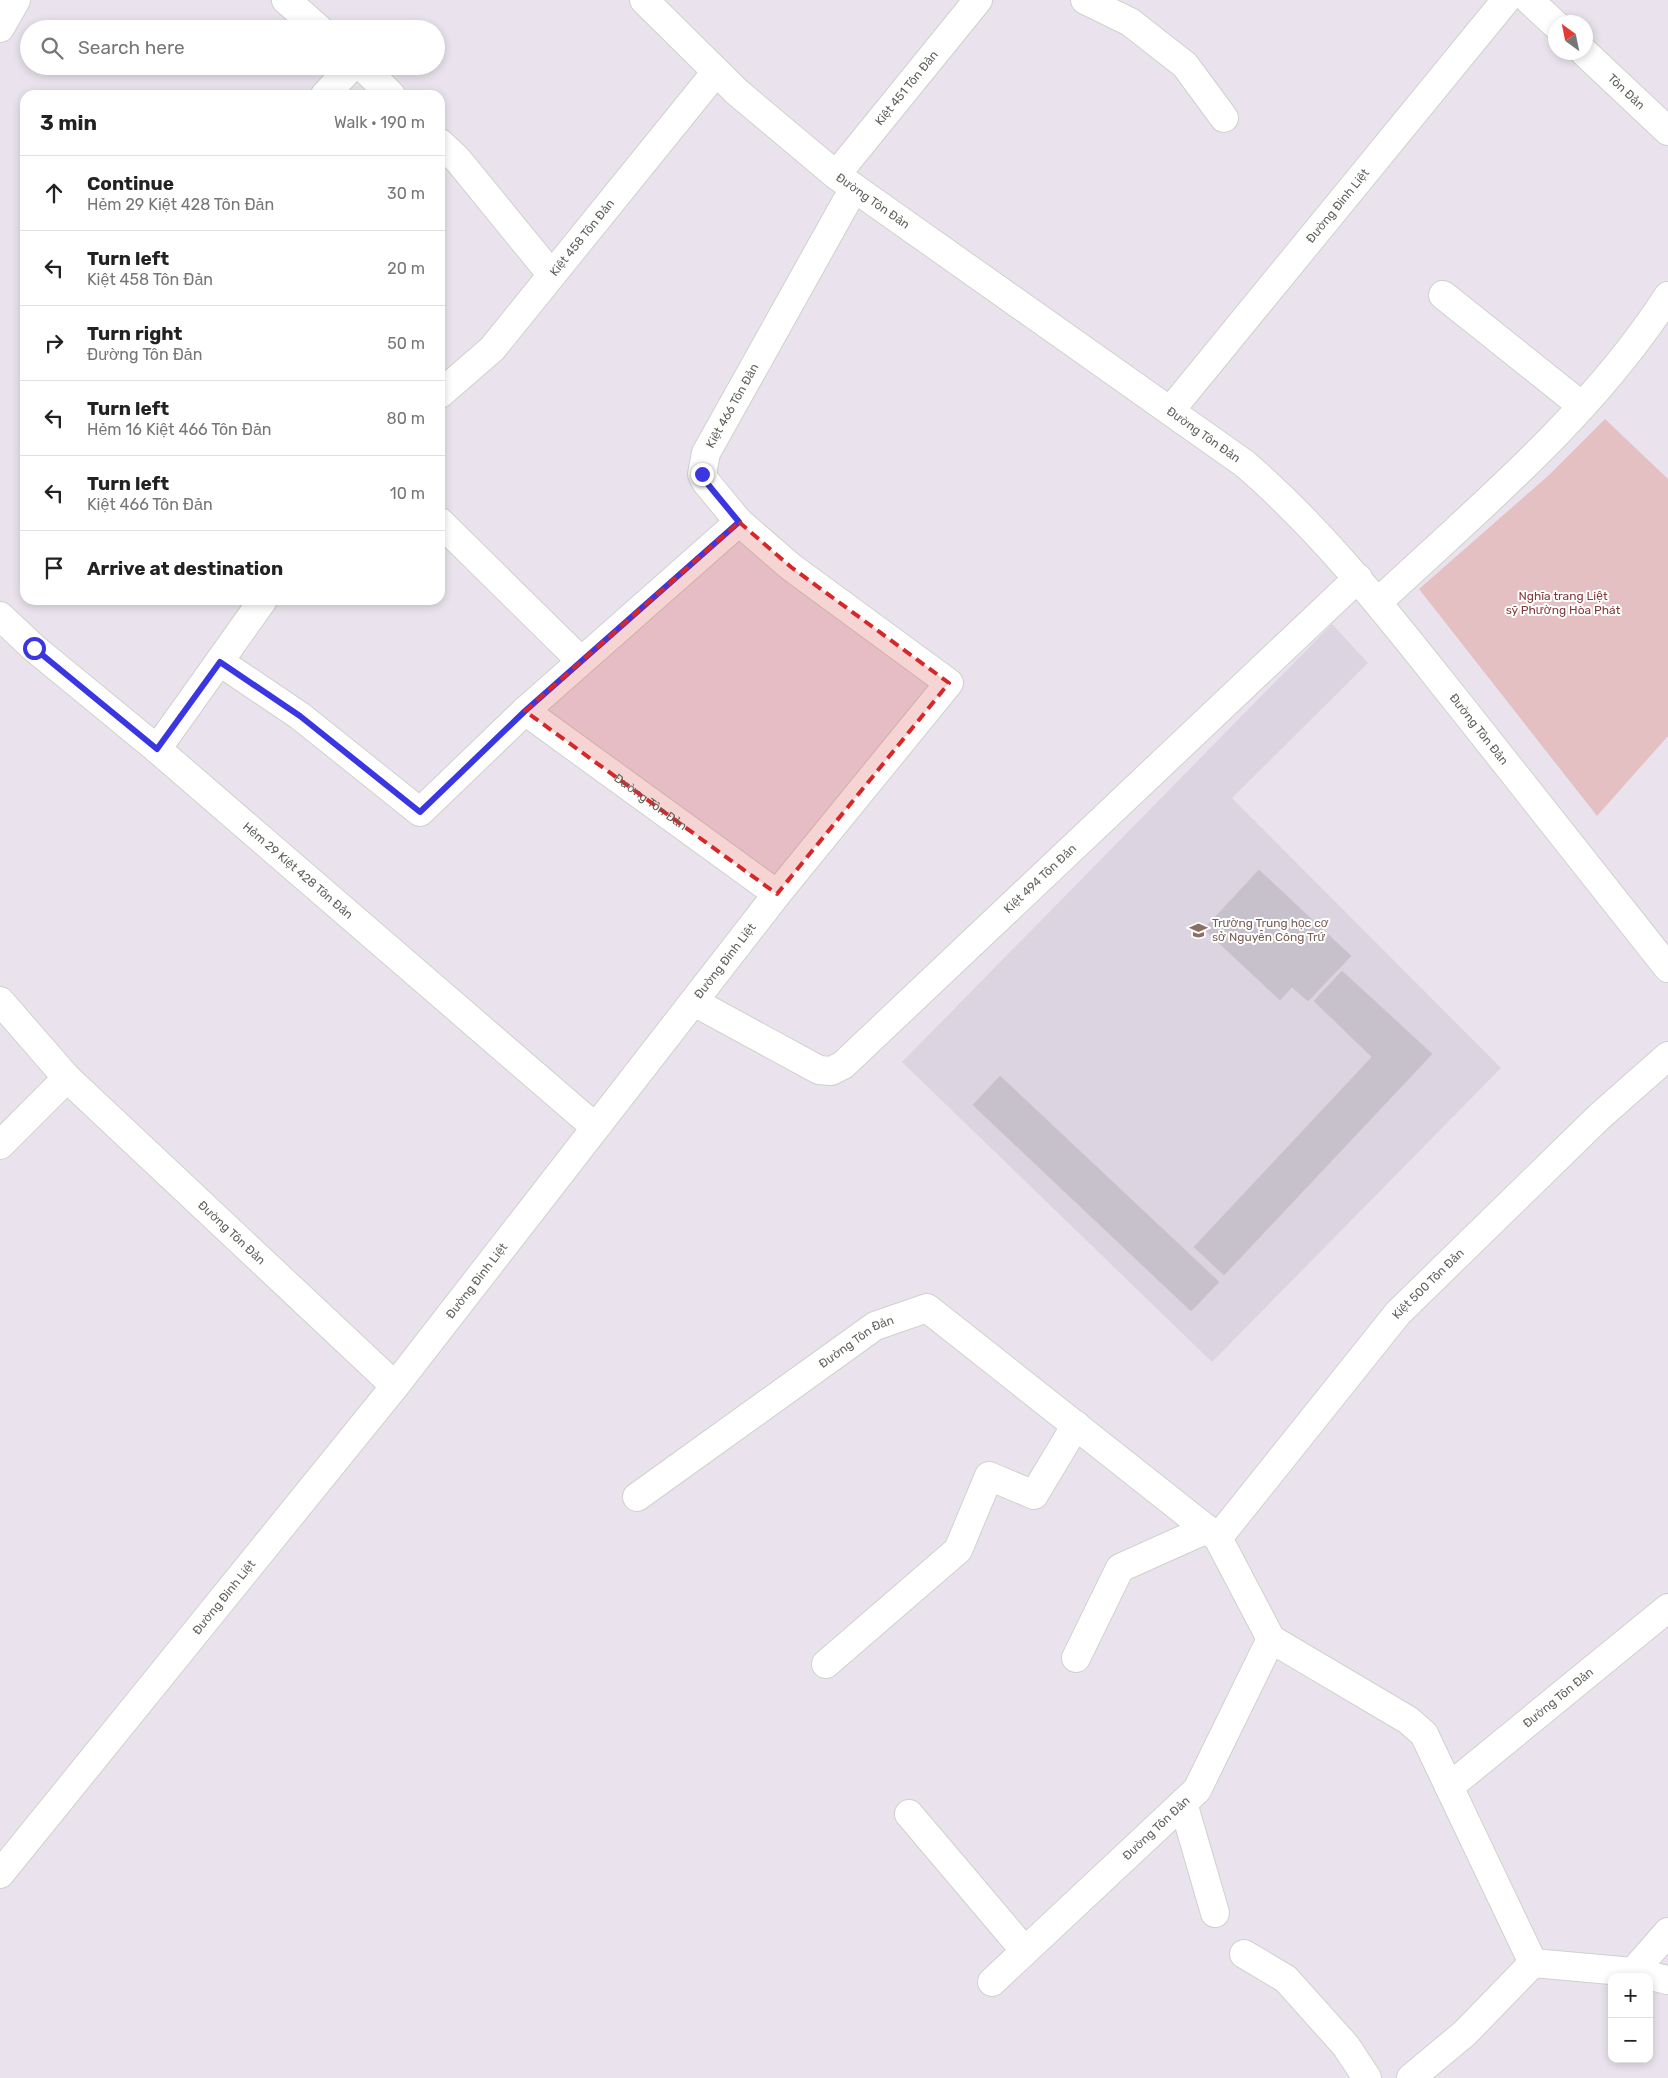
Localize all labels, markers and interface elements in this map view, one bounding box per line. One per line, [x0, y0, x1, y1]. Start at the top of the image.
north arrow [1548, 15, 1593, 60]
search box [20, 20, 445, 75]
icon: search [38, 34, 66, 62]
text: Search here [78, 36, 185, 59]
street label: Kiệt 451 Tôn Đản [872, 48, 941, 128]
street label: Tôn Đản [1605, 71, 1648, 112]
text: 3 min [40, 110, 97, 135]
text: Walk · 190 m [334, 113, 425, 132]
street label: Đường Đinh Liệt [1303, 166, 1372, 246]
street label: Đường Tôn Đản [833, 170, 912, 232]
text: Continue [87, 172, 174, 195]
icon: ahead [40, 179, 68, 207]
text: 30 m [387, 184, 425, 203]
text: Hẻm 29 Kiệt 428 Tôn Đản [87, 195, 274, 214]
street label: Kiệt 458 Tôn Đản [547, 196, 617, 279]
text: Turn left [87, 247, 169, 270]
icon: left [40, 254, 68, 282]
text: 20 m [387, 259, 425, 278]
text: Kiệt 458 Tôn Đản [87, 270, 213, 289]
text: Turn right [87, 322, 182, 345]
icon: right [40, 329, 68, 357]
text: 50 m [387, 334, 425, 353]
text: Đường Tôn Đản [87, 345, 202, 364]
street label: Kiệt 466 Tôn Đản [703, 361, 761, 450]
text: Turn left [87, 397, 169, 420]
icon: left [40, 404, 68, 432]
street label: Đường Tôn Đản [1164, 404, 1243, 465]
text: 80 m [387, 409, 425, 428]
text: Hẻm 16 Kiệt 466 Tôn Đản [87, 420, 272, 439]
route end [691, 463, 714, 486]
text: Turn left [87, 472, 169, 495]
icon: left [40, 479, 68, 507]
text: 10 m [390, 484, 425, 503]
text: Kiệt 466 Tôn Đản [87, 495, 213, 514]
icon: arrive [40, 554, 68, 582]
text: Arrive at destination [87, 557, 283, 580]
park label: Nghĩa trang Liệt sỹ Phường Hòa Phát [1506, 589, 1621, 617]
route start [23, 637, 46, 660]
street label: Đường Tôn Đản [1447, 691, 1511, 768]
street label: Đường Tôn Đản [611, 771, 690, 833]
street label: Hẻm 29 Kiệt 428 Tôn Đản [240, 819, 356, 922]
street label: Kiệt 494 Tôn Đản [1001, 841, 1079, 916]
place label: Trường Trung học cơ sở Nguyễn Công Trứ [1212, 916, 1329, 944]
street label: Đường Đinh Liệt [691, 920, 759, 1001]
school or university icon: Trường Trung học cơ sở Nguyễn Công Trứ [1188, 920, 1208, 940]
street label: Đường Tôn Đản [195, 1198, 268, 1267]
street label: Đường Đinh Liệt [443, 1240, 510, 1321]
street label: Kiệt 500 Tôn Đản [1389, 1246, 1467, 1322]
street label: Đường Tôn Đản [816, 1313, 896, 1371]
street label: Đường Đinh Liệt [190, 1557, 258, 1637]
street label: Đường Tôn Đản [1520, 1665, 1596, 1731]
street label: Đường Tôn Đản [1120, 1793, 1193, 1863]
map controls [1608, 1973, 1653, 2063]
button: + [1608, 1973, 1653, 2018]
button: − [1608, 2018, 1653, 2063]

